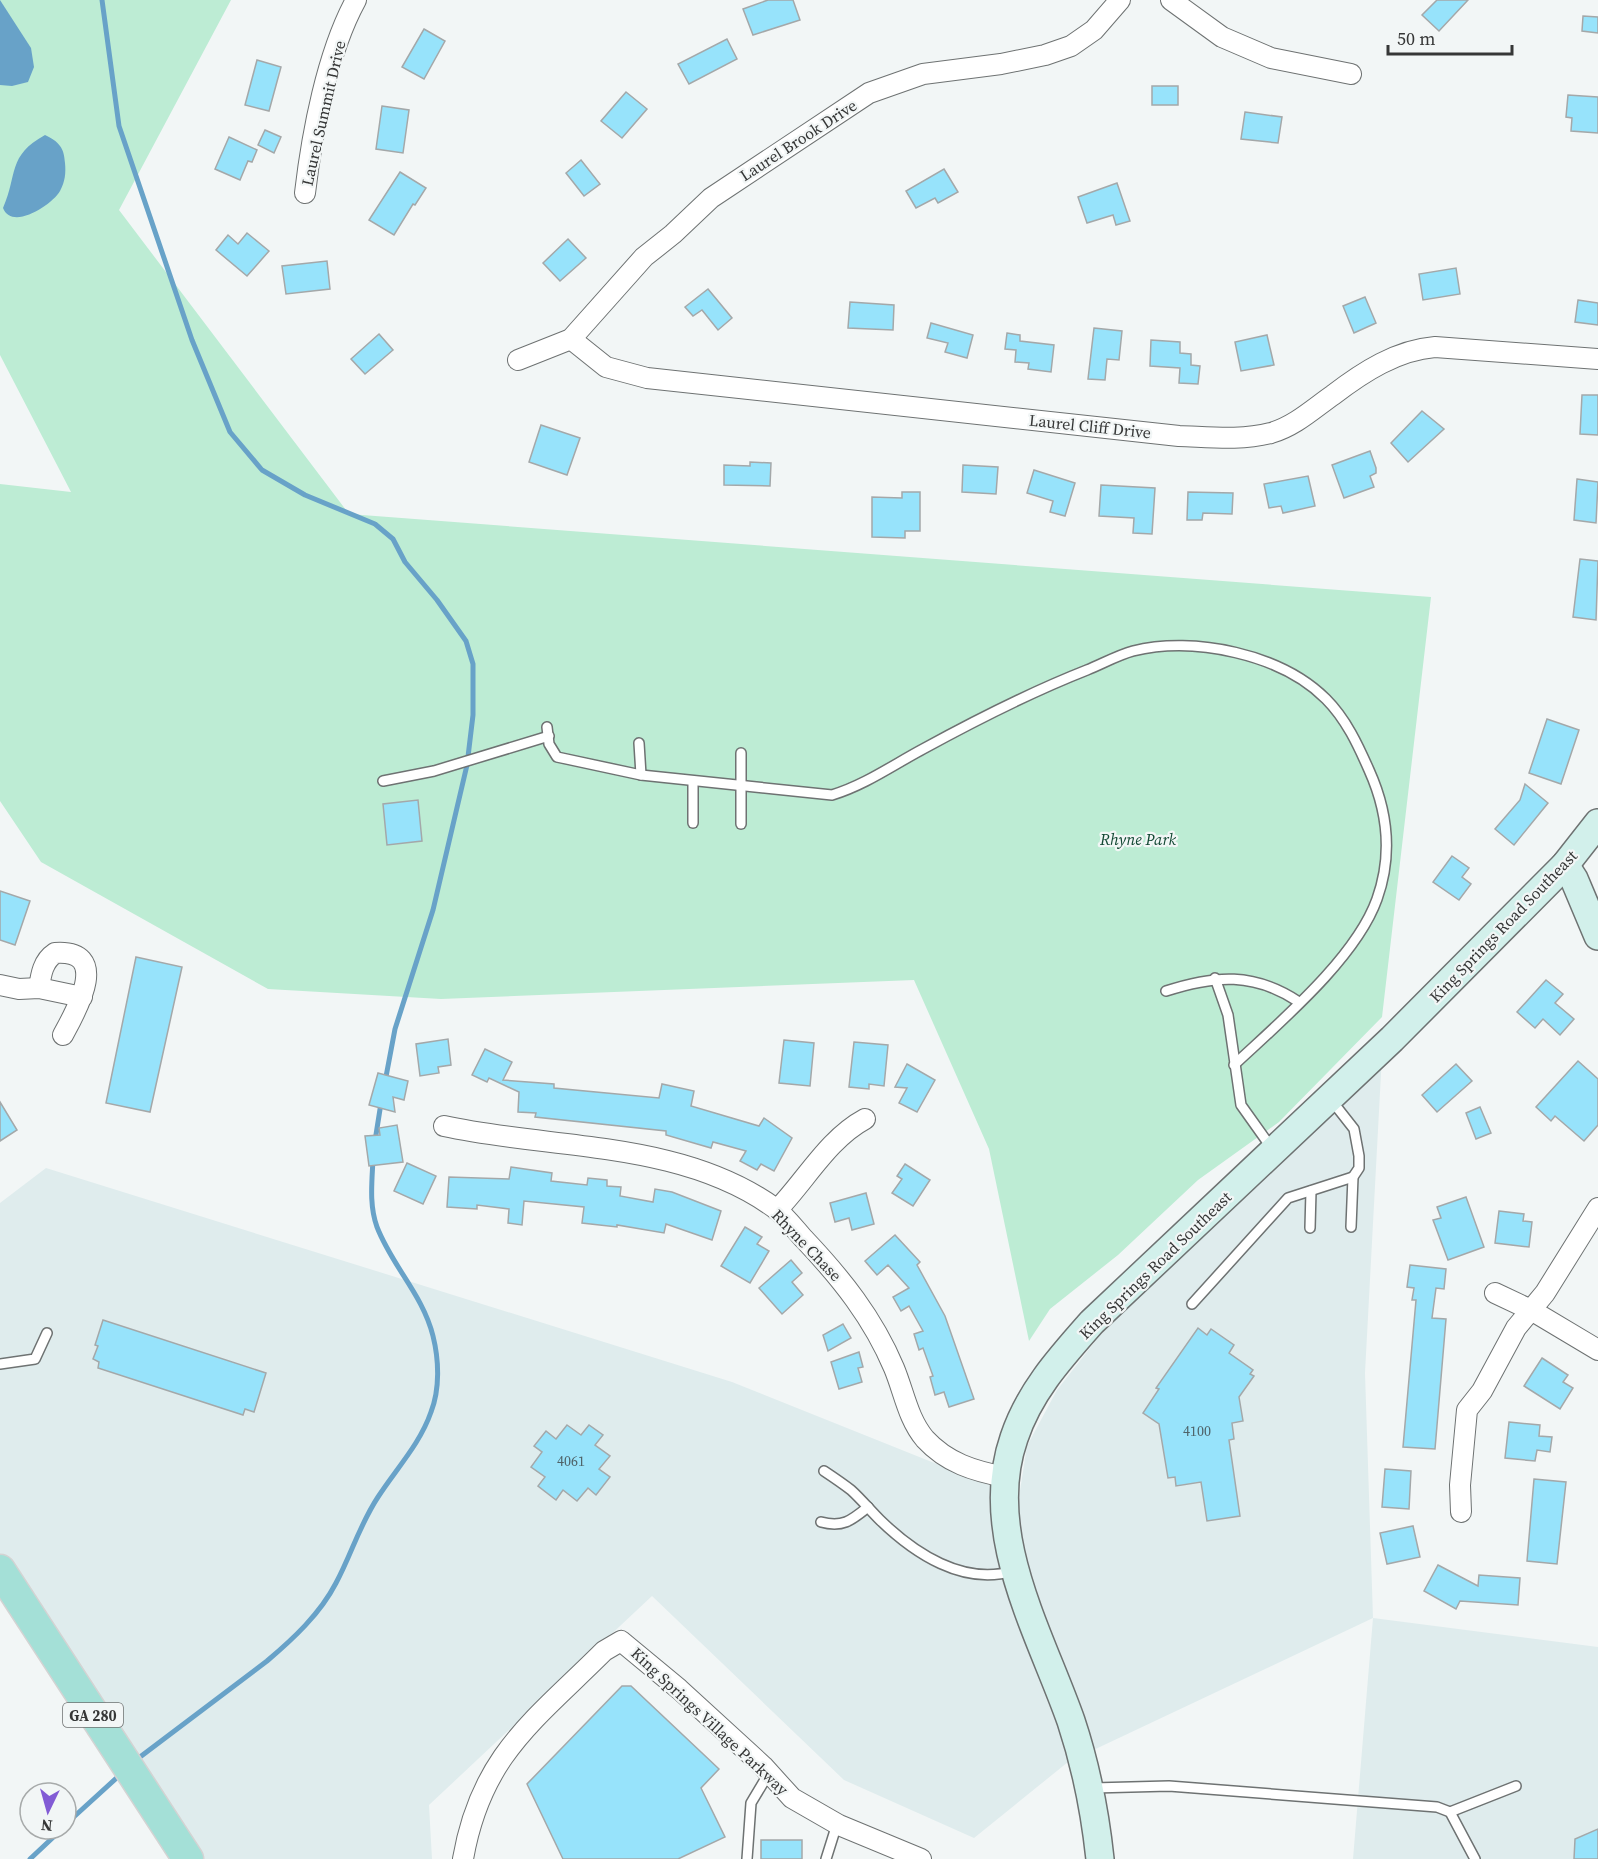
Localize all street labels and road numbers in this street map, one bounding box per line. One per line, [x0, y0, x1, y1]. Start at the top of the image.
street label: Laurel Summit Drive [296, 38, 350, 188]
street label: Laurel Brook Drive [735, 94, 861, 186]
street label: Laurel Cliff Drive [1028, 409, 1152, 443]
street label: King Springs Road Southeast [1424, 844, 1582, 1007]
street label: King Springs Road Southeast [1074, 1186, 1237, 1344]
street label: Rhyne Chase [767, 1204, 847, 1286]
street label: King Springs Village Parkway [627, 1642, 794, 1800]
road number: GA 280 [63, 1703, 123, 1727]

